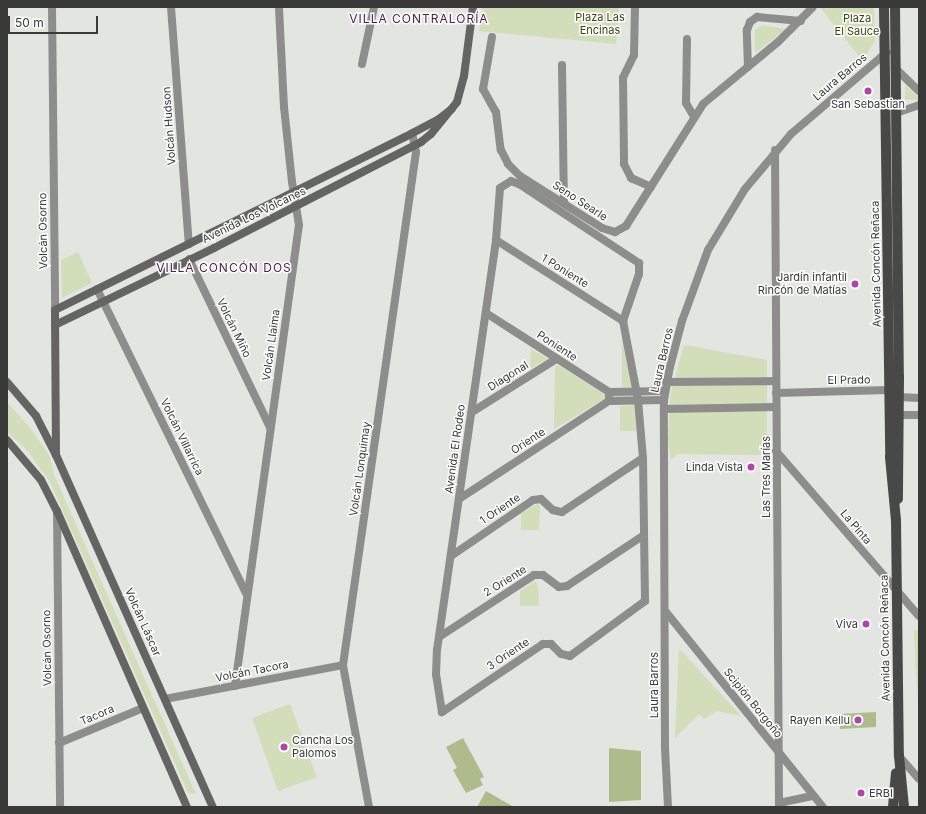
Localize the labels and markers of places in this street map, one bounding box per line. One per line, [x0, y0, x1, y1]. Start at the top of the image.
marker: San Sebastian [863, 86, 873, 96]
place label: San Sebastian [831, 97, 905, 111]
place label: Jardín infantil Rincón de Matías [758, 271, 847, 297]
marker: Jardín infantil Rincón de Matías [850, 279, 860, 289]
place label: Linda Vista [686, 460, 743, 474]
marker: Linda Vista [746, 462, 756, 472]
place label: Viva [835, 617, 858, 631]
marker: Viva [861, 619, 871, 629]
place label: Rayen Kellu [790, 713, 850, 727]
marker: Rayen Kellu [853, 715, 863, 725]
place label: Cancha Los Palomos [292, 734, 353, 760]
marker: Cancha Los Palomos [279, 742, 289, 752]
place label: ERBI [869, 786, 893, 800]
marker: ERBI [856, 788, 866, 798]

